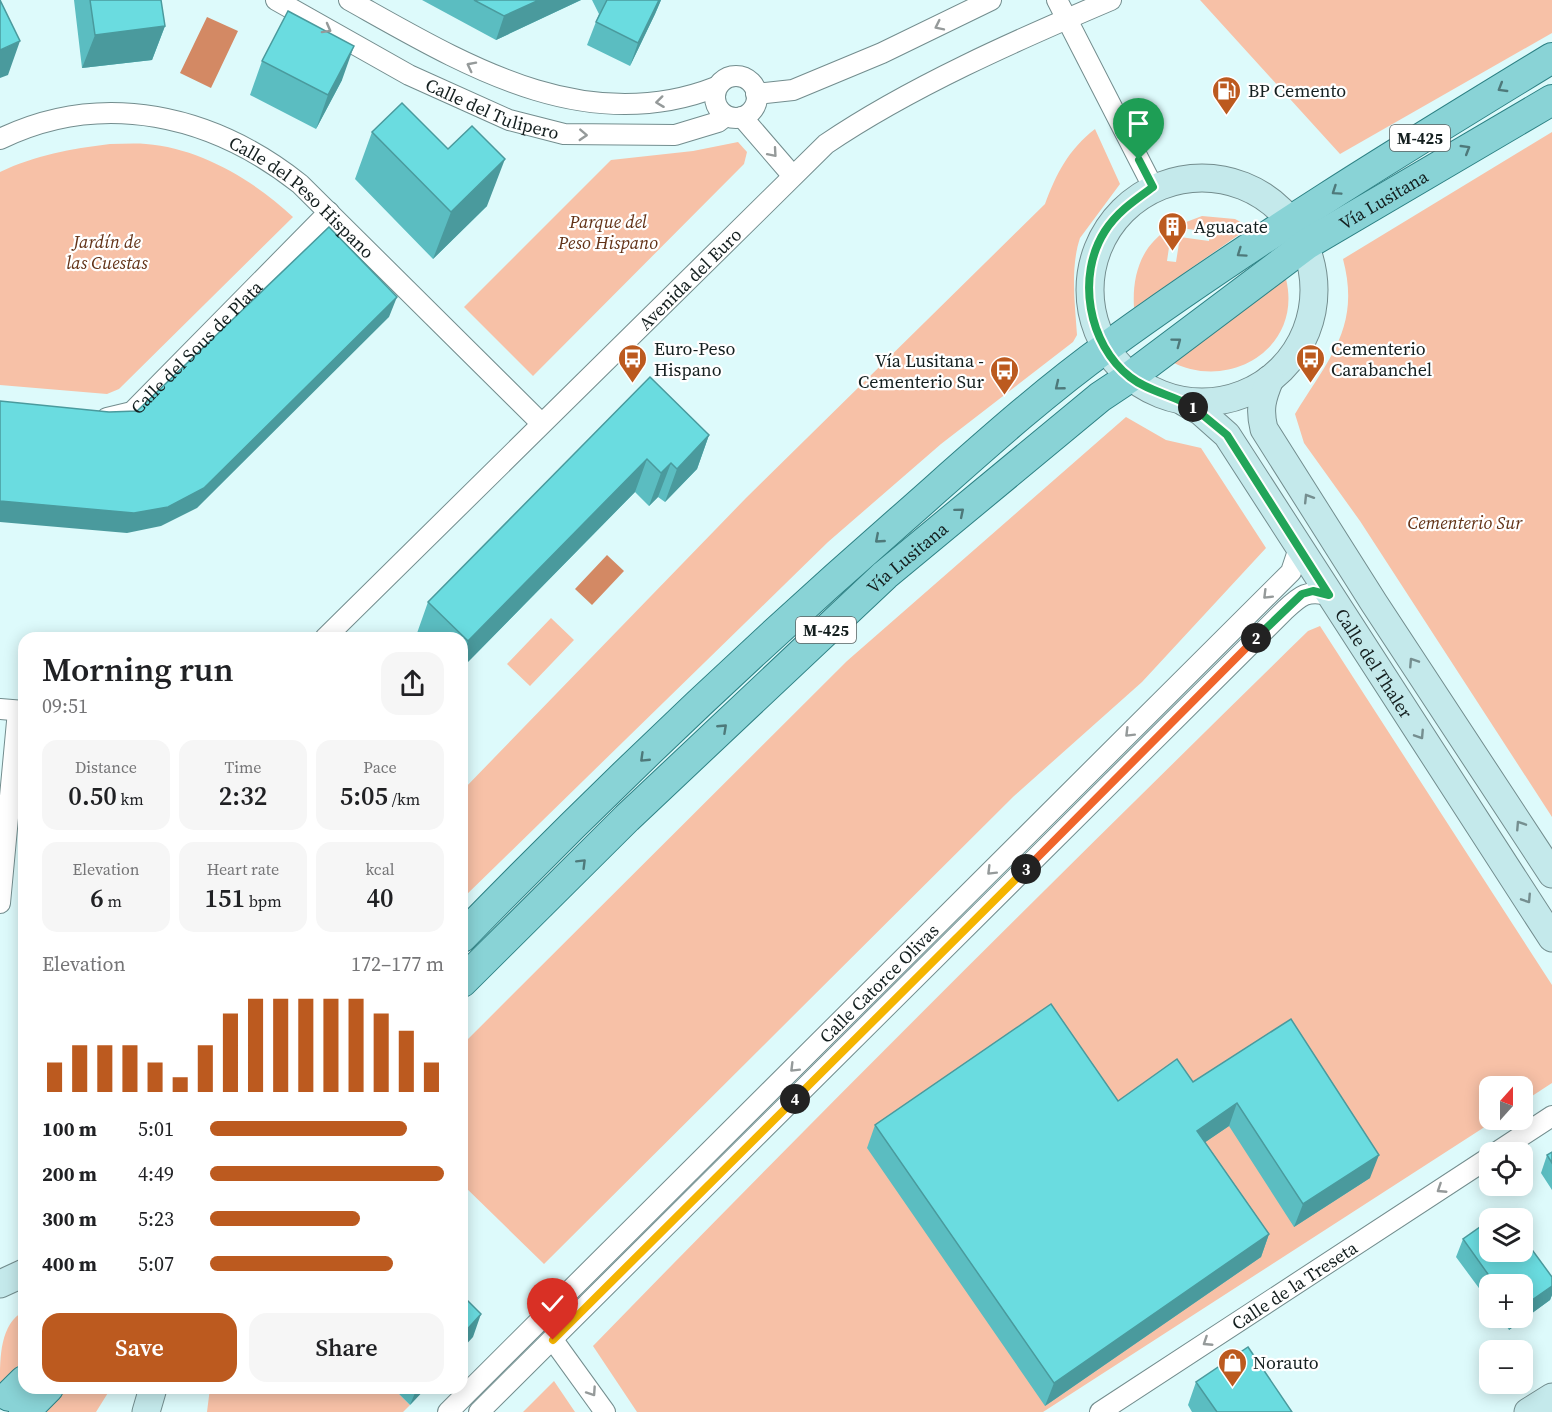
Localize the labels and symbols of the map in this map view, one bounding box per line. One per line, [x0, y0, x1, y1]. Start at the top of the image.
one-way arrow [934, 18, 945, 30]
one-way arrow [321, 22, 331, 33]
one-way arrow [467, 62, 478, 74]
street label: Calle del Tulipero [422, 72, 562, 145]
fuel station icon: BP Cemento [1211, 74, 1243, 116]
place label: BP Cemento [1248, 78, 1346, 103]
one-way arrow [1498, 81, 1508, 93]
one-way arrow [656, 96, 665, 108]
pin [1113, 98, 1164, 160]
road number: M-425 [1390, 125, 1450, 151]
one-way arrow [578, 128, 587, 141]
street label: Calle del Peso Hispano [225, 129, 380, 264]
one-way arrow [1460, 145, 1470, 156]
one-way arrow [766, 146, 777, 156]
street label: Vía Lusitana [1334, 163, 1433, 235]
one-way arrow [1332, 184, 1343, 195]
park label: Parque del Peso Hispano [557, 209, 658, 255]
building icon: Aguacate [1157, 210, 1189, 252]
place label: Aguacate [1194, 214, 1268, 239]
street label: Avenida del Euro [632, 222, 747, 335]
park label: Jardín de las Cuestas [66, 229, 148, 275]
one-way arrow [1237, 246, 1248, 257]
street label: Calle del Sous de Plata [125, 274, 268, 419]
place label: Euro-Peso Hispano [654, 336, 736, 382]
place label: Cementerio Carabanchel [1331, 336, 1432, 382]
one-way arrow [1170, 338, 1181, 349]
bus stop icon: Euro-Peso Hispano [617, 342, 649, 384]
bus stop icon: Cementerio Carabanchel [1294, 342, 1326, 384]
place label: Vía Lusitana - Cementerio Sur [858, 348, 984, 394]
bus stop icon: Vía Lusitana - Cementerio Sur [989, 354, 1021, 396]
one-way arrow [1055, 378, 1066, 389]
pin: 1 [1178, 392, 1208, 422]
one-way arrow [1304, 493, 1315, 504]
one-way arrow [953, 509, 964, 520]
park label: Cementerio Sur [1407, 510, 1523, 535]
street label: Vía Lusitana [861, 515, 953, 599]
one-way arrow [875, 532, 886, 543]
one-way arrow [1264, 588, 1275, 599]
street label: Calle del Thaler [1330, 603, 1419, 723]
road number: M-425 [796, 617, 856, 643]
pin: 2 [1241, 623, 1271, 653]
one-way arrow [1409, 658, 1420, 669]
one-way arrow [716, 724, 726, 735]
one-way arrow [1126, 726, 1137, 737]
one-way arrow [1413, 729, 1424, 740]
one-way arrow [641, 750, 652, 761]
one-way arrow [1516, 821, 1527, 832]
pin: 3 [1011, 854, 1041, 884]
one-way arrow [575, 860, 586, 871]
one-way arrow [988, 863, 999, 874]
one-way arrow [1519, 893, 1531, 903]
street label: Calle Catorce Olivas [813, 918, 944, 1048]
one-way arrow [790, 1060, 801, 1071]
north arrow [1479, 1076, 1533, 1130]
pin: 4 [780, 1084, 810, 1114]
one-way arrow [1436, 1182, 1447, 1193]
street label: Calle de la Treseta [1226, 1234, 1363, 1335]
pin [527, 1278, 578, 1340]
one-way arrow [1203, 1335, 1214, 1346]
shop icon: Norauto [1216, 1346, 1248, 1388]
place label: Norauto [1253, 1350, 1319, 1375]
one-way arrow [584, 1386, 595, 1397]

